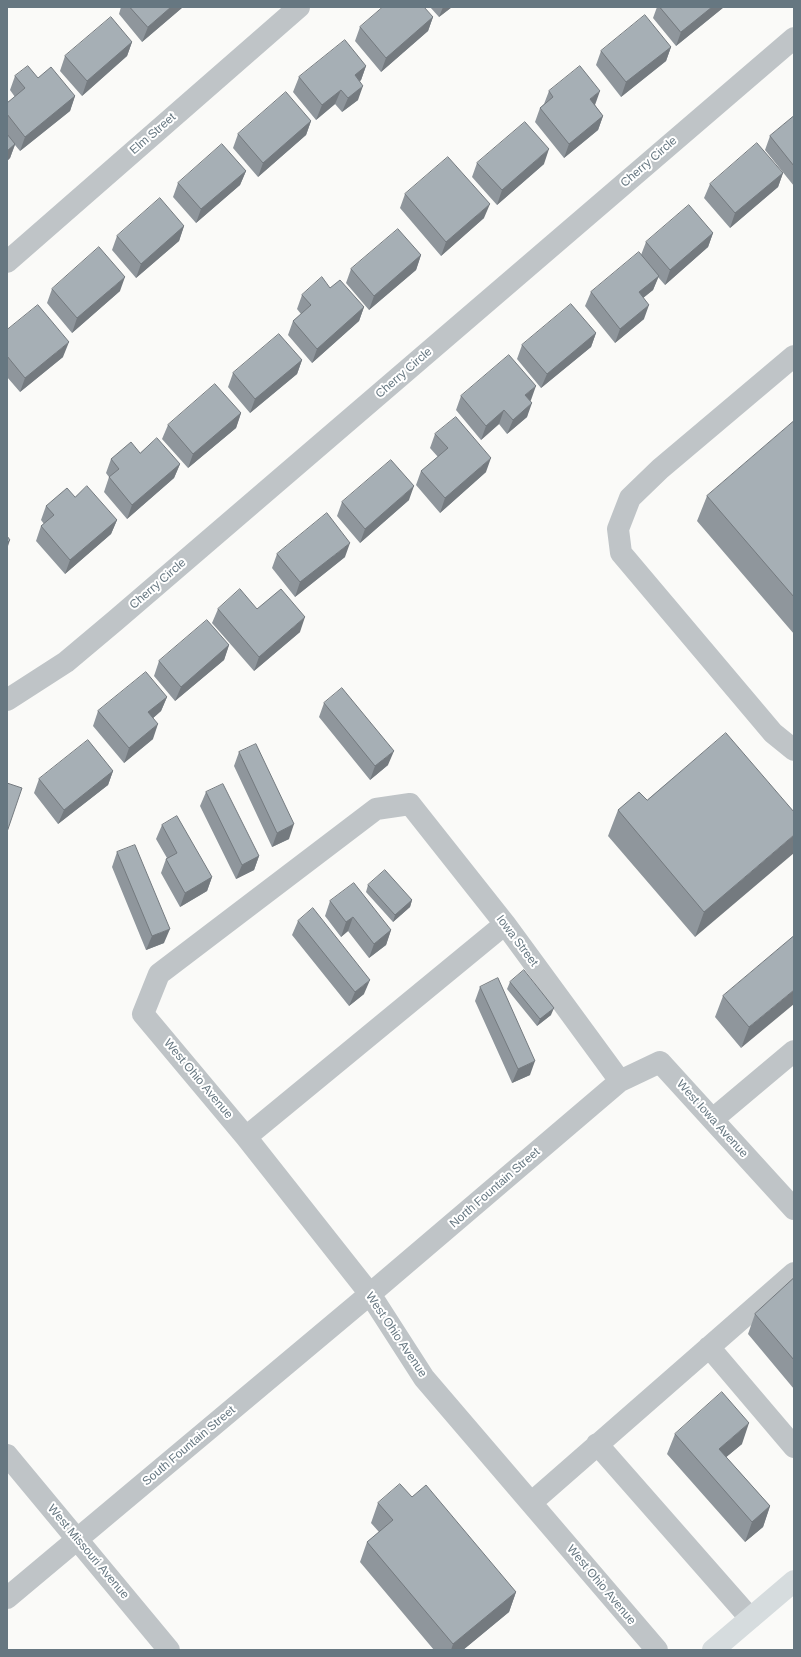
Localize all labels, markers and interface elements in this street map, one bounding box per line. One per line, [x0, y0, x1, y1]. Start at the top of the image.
street label: Elm Street [127, 110, 179, 158]
street label: Cherry Circle [618, 134, 680, 190]
street label: Cherry Circle [373, 345, 435, 401]
street label: Cherry Circle [127, 556, 189, 612]
street label: Iowa Street [493, 912, 541, 970]
street label: West Ohio Avenue [160, 1036, 236, 1122]
street label: West Iowa Avenue [673, 1077, 751, 1161]
street label: North Fountain Street [447, 1145, 543, 1231]
street label: West Ohio Avenue [362, 1290, 430, 1380]
street label: South Fountain Street [140, 1403, 238, 1489]
street label: West Missouri Avenue [44, 1502, 132, 1602]
street label: West Ohio Avenue [563, 1542, 639, 1628]

